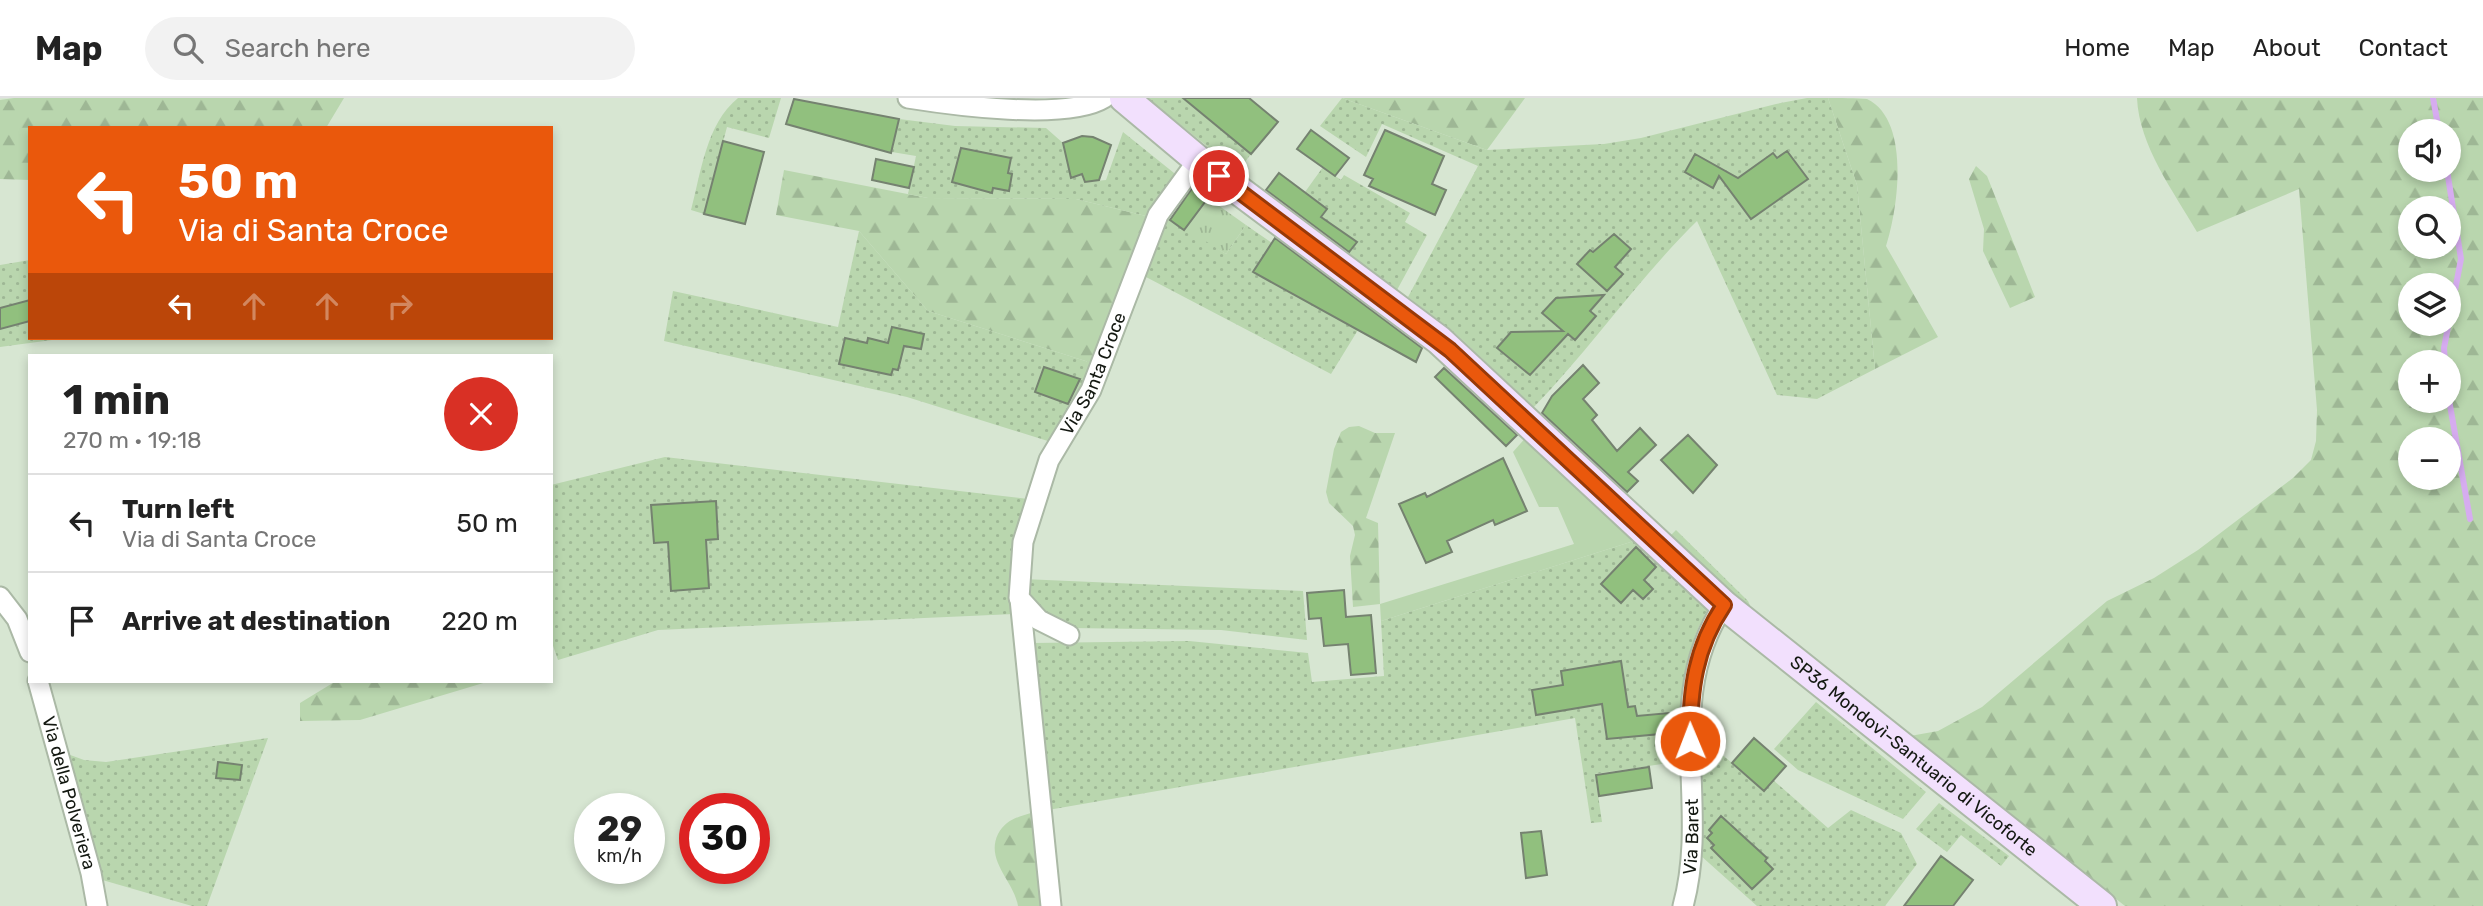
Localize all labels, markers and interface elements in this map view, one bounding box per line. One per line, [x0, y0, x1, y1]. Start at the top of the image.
search box [145, 17, 635, 80]
text: Map [35, 29, 103, 68]
icon: search [169, 29, 207, 67]
text: Search here [225, 33, 370, 64]
text: Home [2064, 34, 2130, 62]
text: Map [2168, 34, 2215, 62]
text: About [2253, 34, 2321, 62]
text: Contact [2359, 34, 2448, 62]
map controls [2398, 119, 2461, 490]
button: sound [2398, 119, 2461, 182]
pin [1189, 146, 1249, 206]
text: 50 m [178, 152, 298, 210]
icon: left [63, 154, 154, 245]
icon: arrive [1200, 157, 1238, 195]
button: search [2398, 196, 2461, 259]
text: Via di Santa Croce [178, 211, 449, 249]
button: layers [2398, 273, 2461, 336]
icon: left [162, 287, 200, 325]
icon: ahead [235, 287, 273, 325]
icon: ahead [308, 287, 346, 325]
icon: right [381, 287, 419, 325]
street label: Via Santa Croce [1056, 309, 1131, 439]
button: + [2398, 350, 2461, 413]
text: 1 min [63, 375, 170, 425]
button: close [444, 377, 518, 451]
text: 270 m · 19:18 [63, 426, 202, 454]
button: − [2398, 427, 2461, 490]
text: Turn left [122, 494, 234, 525]
icon: left [63, 504, 101, 542]
text: 50 m [457, 508, 518, 539]
text: Via di Santa Croce [122, 525, 316, 553]
icon: arrive [63, 602, 101, 640]
text: Arrive at destination [122, 606, 390, 637]
text: 220 m [441, 606, 518, 637]
street label: SP36 Mondovì-Santuario di Vicoforte [1786, 651, 2042, 861]
position arrow [1653, 704, 1727, 778]
street label: Via della Polveriera [37, 714, 101, 872]
speed limit sign: 30 [679, 793, 770, 884]
street label: Via Baret [1678, 798, 1703, 876]
text: 29 [597, 808, 642, 850]
text: km/h [597, 845, 642, 867]

